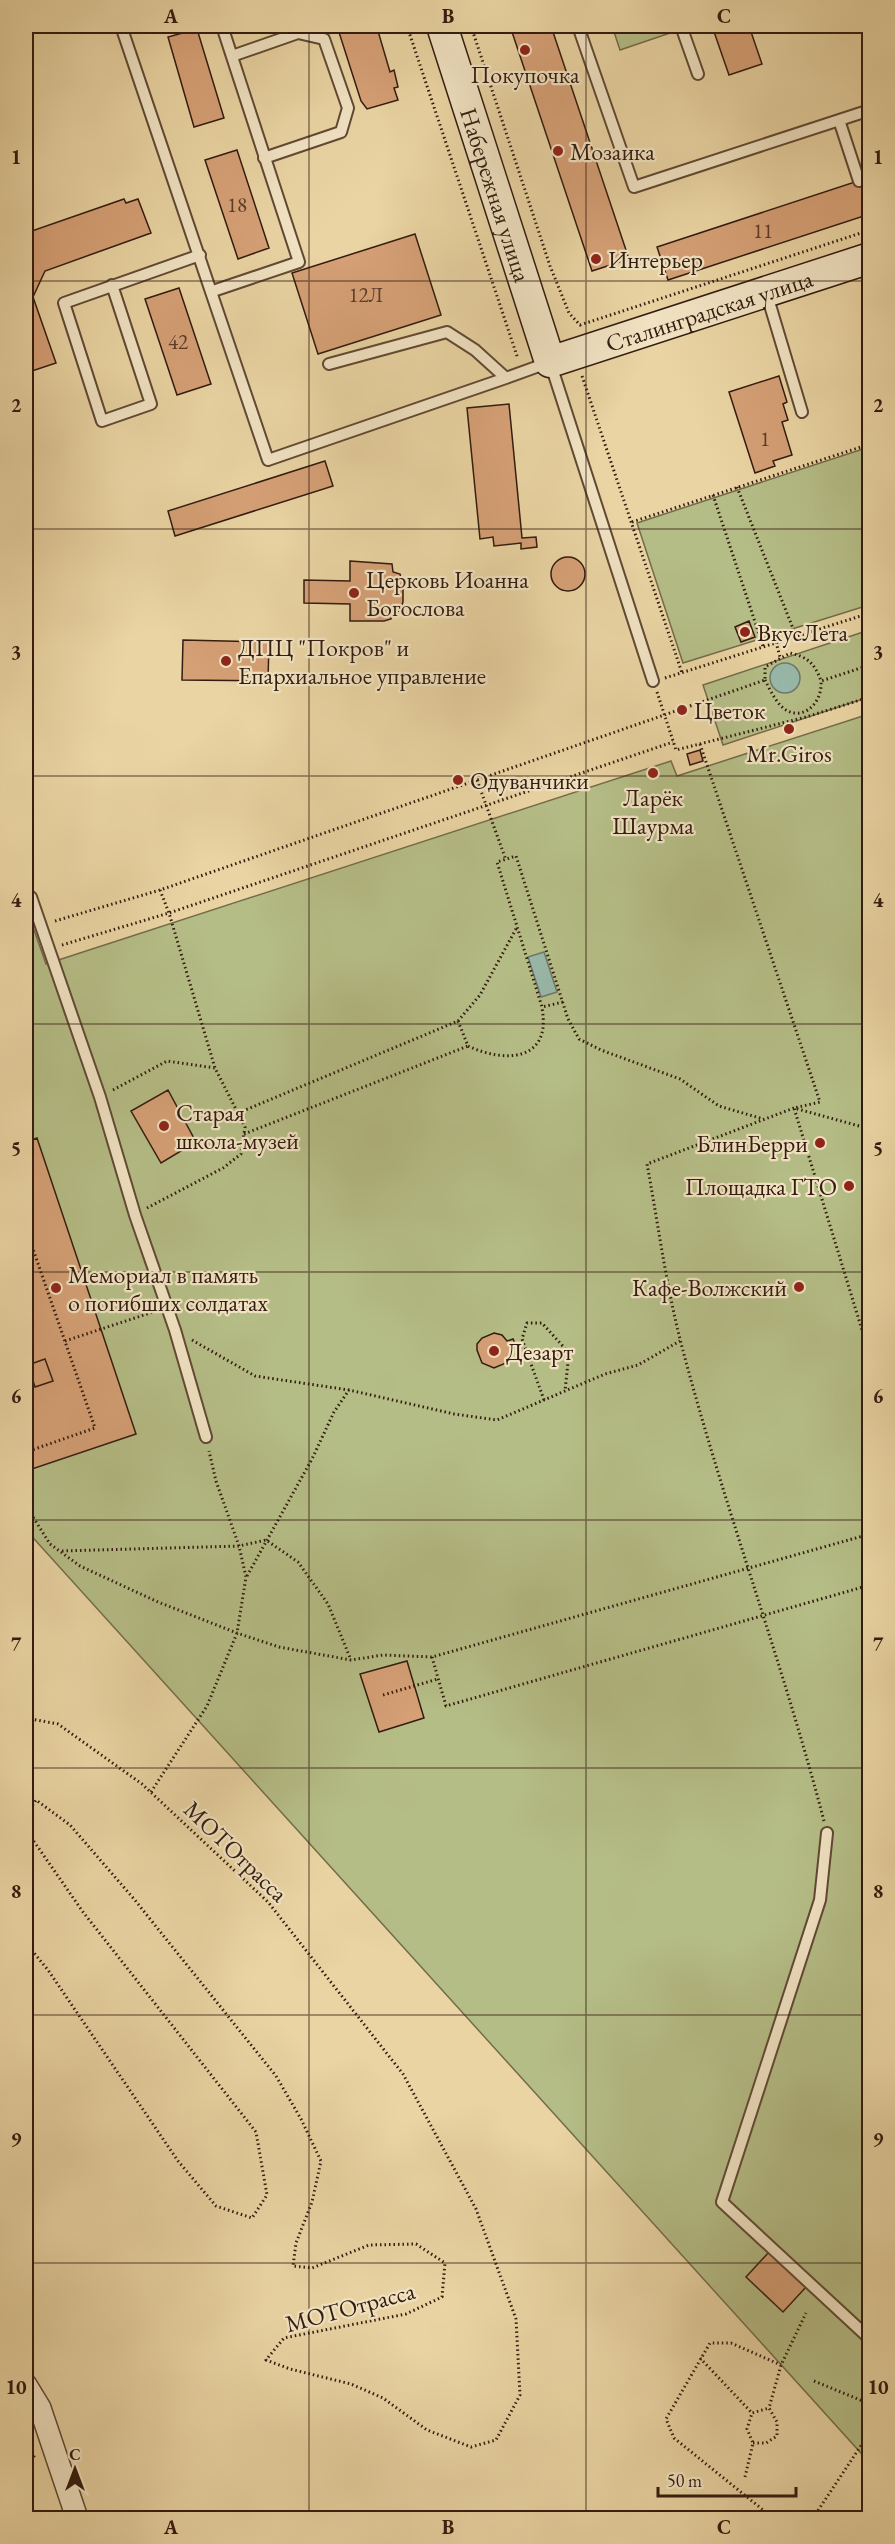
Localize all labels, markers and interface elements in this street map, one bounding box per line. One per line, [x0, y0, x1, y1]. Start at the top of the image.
text: A [163, 3, 179, 29]
text: B [442, 3, 454, 29]
text: C [717, 3, 731, 29]
marker: Покупочка [518, 43, 532, 57]
place label: Покупочка [470, 59, 580, 90]
street label: Набережная улица [454, 103, 539, 286]
place label: Мозаика [570, 136, 655, 167]
text: 1 [11, 144, 21, 170]
marker: Мозаика [551, 144, 565, 158]
text: 1 [873, 144, 883, 170]
house number: 18 [227, 191, 247, 218]
house number: 11 [753, 217, 773, 244]
place label: Интерьер [608, 244, 703, 275]
marker: Интерьер [589, 252, 603, 266]
street label: Сталинградская улица [601, 262, 817, 358]
house number: 12Л [348, 281, 384, 308]
house number: 42 [168, 328, 188, 355]
text: 2 [11, 392, 22, 418]
text: 2 [873, 392, 884, 418]
house number: 1 [760, 425, 770, 452]
place label: Церковь Иоанна Богослова [366, 564, 529, 623]
marker: Церковь Иоанна Богослова [347, 586, 361, 600]
place label: ВкусЛета [757, 617, 849, 648]
marker: ВкусЛета [738, 625, 752, 639]
place label: ДПЦ "Покров" и Епархиальное управление [238, 632, 486, 691]
text: 3 [11, 639, 21, 665]
text: 3 [873, 639, 883, 665]
marker: ДПЦ "Покров" и Епархиальное управление [219, 654, 233, 668]
place label: Цветок [694, 695, 766, 726]
marker: Цветок [675, 703, 689, 717]
marker: Mr.Giros [782, 722, 796, 736]
place label: Mr.Giros [746, 738, 832, 769]
place label: Одуванчики [470, 765, 589, 796]
marker: Ларёк Шаурма [646, 766, 660, 780]
marker: Одуванчики [451, 773, 465, 787]
place label: Ларёк Шаурма [612, 782, 694, 841]
text: 4 [11, 887, 22, 913]
text: 4 [873, 887, 884, 913]
place label: Старая школа-музей [176, 1097, 299, 1156]
marker: Старая школа-музей [157, 1119, 171, 1133]
place label: БлинБерри [696, 1128, 808, 1159]
text: 5 [11, 1135, 21, 1161]
text: 5 [873, 1135, 883, 1161]
marker: БлинБерри [813, 1136, 827, 1150]
place label: Площадка ГТО [685, 1171, 837, 1202]
marker: Площадка ГТО [842, 1179, 856, 1193]
place label: Мемориал в память о погибших солдатах [68, 1259, 269, 1318]
place label: Кафе-Волжский [632, 1272, 787, 1303]
marker: Кафе-Волжский [792, 1280, 806, 1294]
marker: Мемориал в память о погибших солдатах [49, 1281, 63, 1295]
place label: Дезарт [506, 1336, 573, 1367]
marker: Дезарт [487, 1344, 501, 1358]
text: 6 [11, 1383, 22, 1409]
text: 6 [873, 1383, 884, 1409]
text: 7 [11, 1631, 22, 1657]
text: 7 [873, 1631, 884, 1657]
street label: МОТОтрасса [177, 1794, 295, 1909]
text: 8 [11, 1878, 21, 1904]
text: 8 [873, 1878, 883, 1904]
text: 9 [11, 2126, 22, 2152]
text: 9 [873, 2126, 884, 2152]
street label: МОТОтрасса [282, 2275, 419, 2339]
text: 10 [5, 2374, 27, 2400]
text: 10 [867, 2374, 889, 2400]
north arrow [45, 2439, 105, 2499]
text: С [69, 2444, 81, 2465]
scale bar [658, 2460, 796, 2498]
text: 50 m [667, 2469, 702, 2492]
text: A [163, 2514, 179, 2540]
text: B [442, 2514, 454, 2540]
text: C [717, 2514, 731, 2540]

